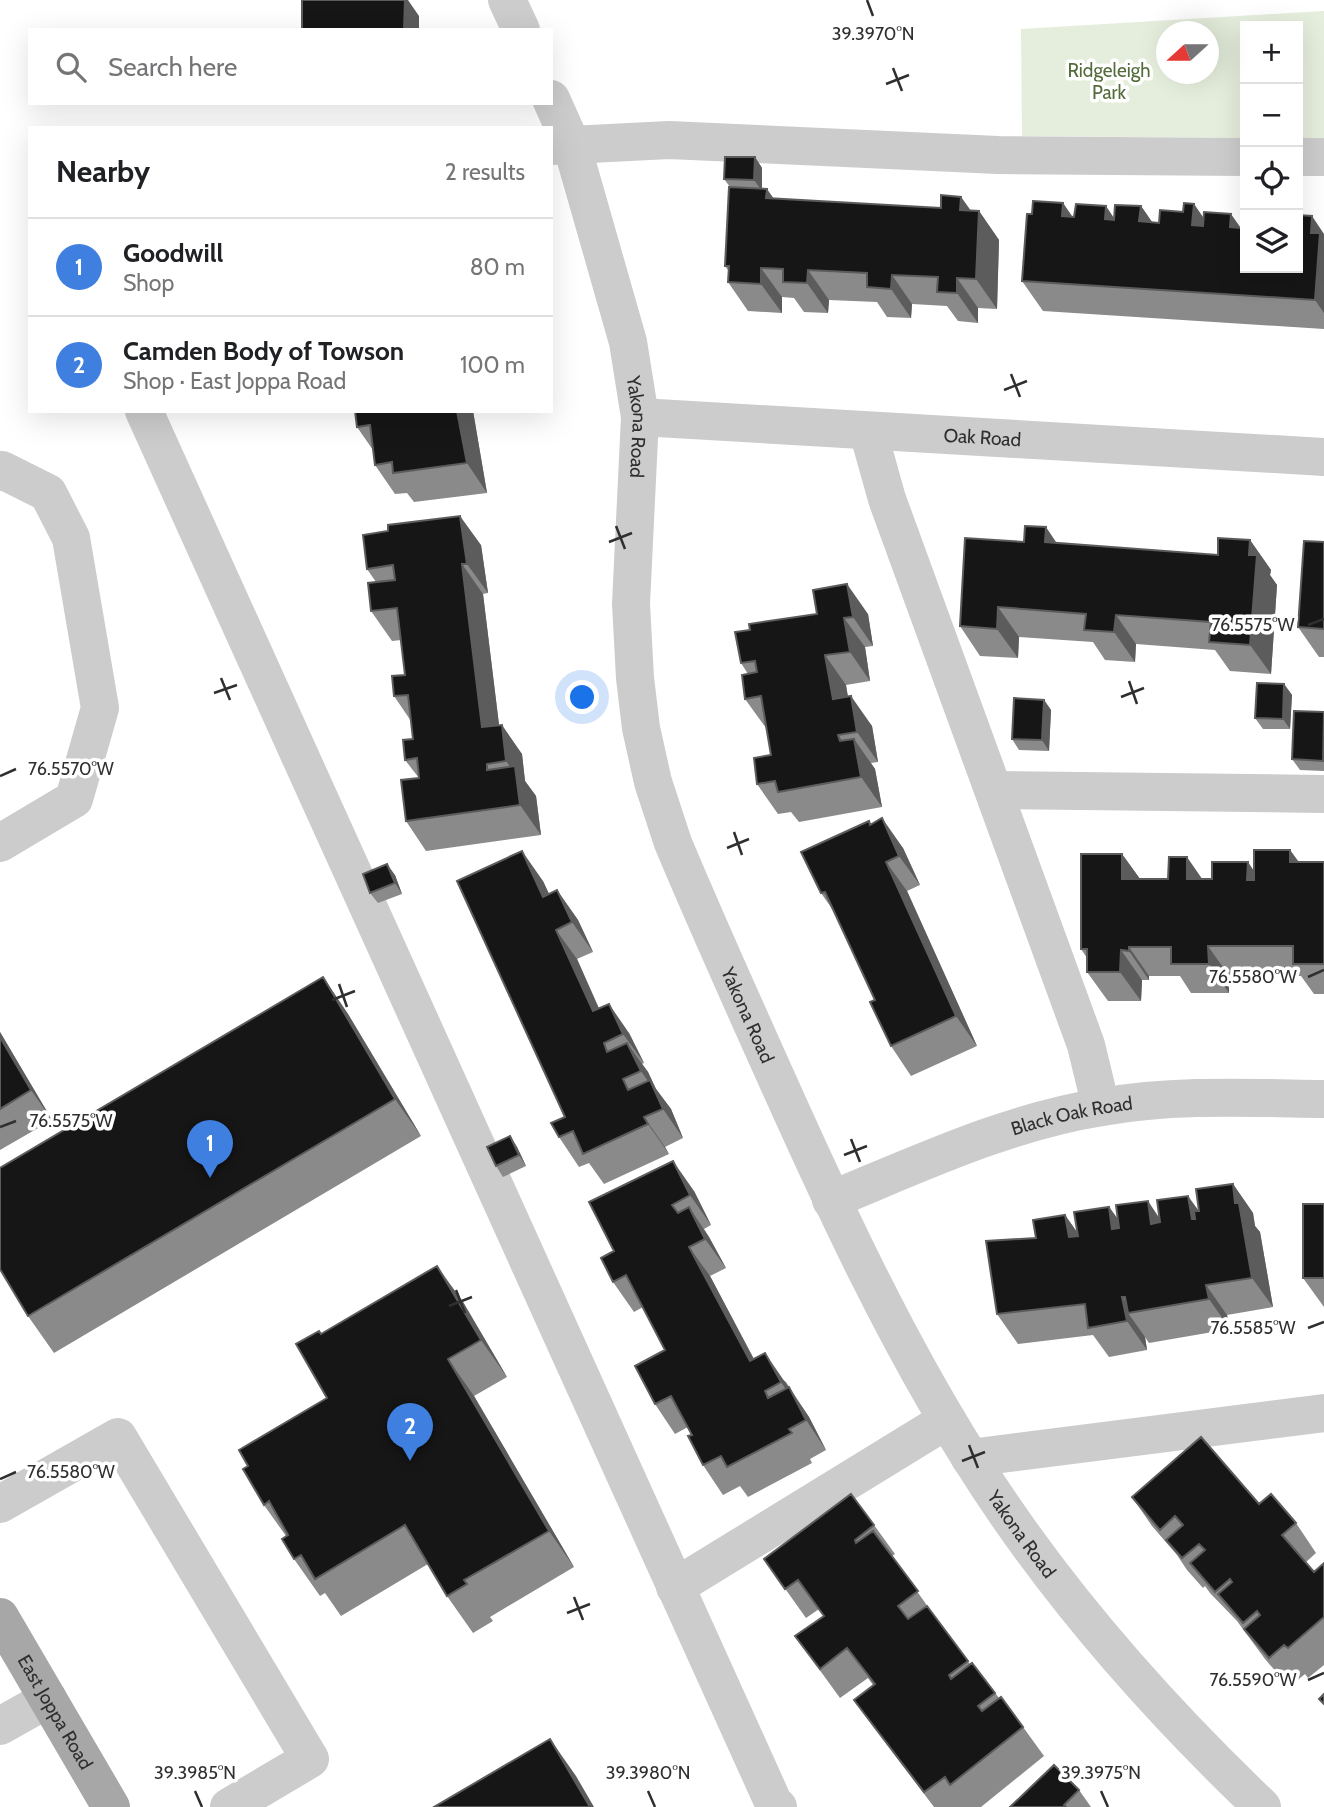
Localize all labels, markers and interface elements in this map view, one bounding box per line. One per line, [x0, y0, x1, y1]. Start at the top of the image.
north arrow [1156, 21, 1219, 84]
map controls [1240, 21, 1303, 273]
button: + [1240, 21, 1303, 84]
text: 39.3970°N [832, 23, 914, 45]
search box [28, 28, 553, 105]
icon: search [52, 48, 90, 86]
text: Search here [108, 51, 237, 83]
park label: Ridgeleigh Park [1068, 59, 1151, 104]
button: − [1240, 84, 1303, 147]
button: locate [1240, 147, 1303, 210]
text: Nearby [56, 153, 150, 190]
text: 2 results [445, 158, 525, 186]
button: layers [1240, 210, 1303, 273]
text: Goodwill [123, 237, 223, 269]
text: 1 [75, 253, 83, 281]
text: 80 m [470, 253, 525, 281]
text: Shop [123, 269, 174, 297]
text: Camden Body of Towson [123, 335, 404, 367]
text: 2 [73, 351, 85, 379]
text: 100 m [460, 351, 525, 379]
text: Shop · East Joppa Road [123, 367, 346, 395]
street label: Yakona Road [621, 373, 651, 478]
street label: Oak Road [943, 424, 1022, 451]
text: 76.5575°W [1211, 614, 1295, 636]
your location [565, 680, 599, 714]
text: 76.5570°W [28, 758, 114, 780]
street label: Yakona Road [716, 963, 779, 1067]
text: 76.5580°W [1209, 966, 1297, 988]
street label: Black Oak Road [1008, 1092, 1134, 1140]
text: 76.5575°W [29, 1110, 113, 1132]
pin: 1 [187, 1120, 233, 1178]
text: 76.5585°W [1211, 1317, 1295, 1339]
pin: 2 [387, 1403, 433, 1461]
text: 76.5580°W [27, 1461, 115, 1483]
street label: Yakona Road [982, 1485, 1061, 1583]
street label: East Joppa Road [13, 1651, 98, 1774]
text: 76.5590°W [1209, 1669, 1297, 1691]
text: 39.3985°N [154, 1762, 236, 1784]
text: 39.3980°N [606, 1762, 690, 1784]
text: 39.3975°N [1061, 1762, 1141, 1784]

